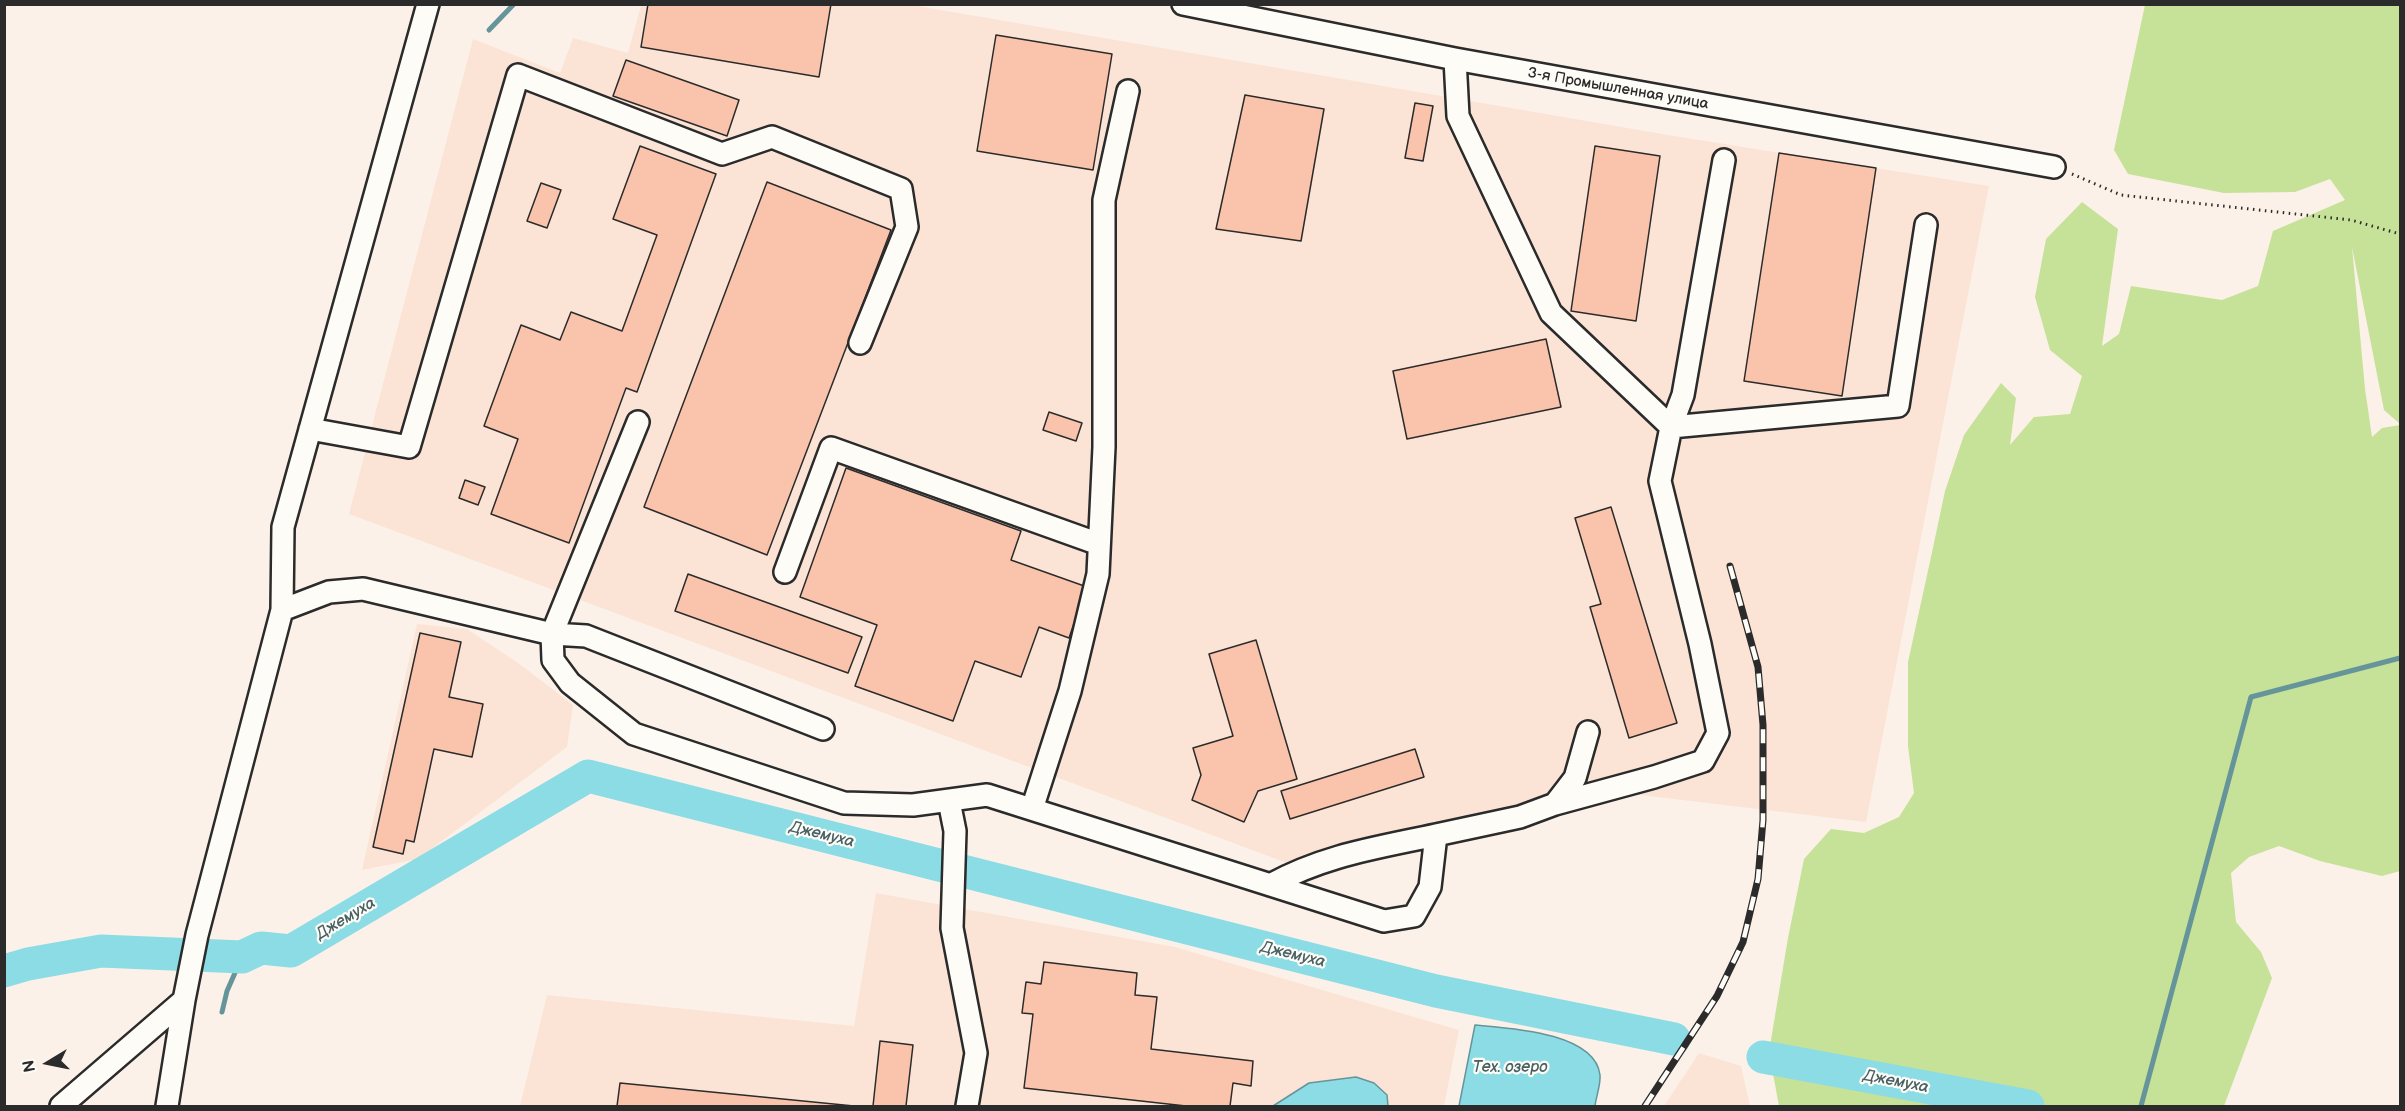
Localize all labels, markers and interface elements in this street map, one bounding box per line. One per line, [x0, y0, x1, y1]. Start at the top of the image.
street label: 3-я Промышленная улица [1526, 64, 1710, 114]
water label: Джемуха [788, 818, 856, 852]
water label: Джемуха [313, 894, 379, 944]
water label: Джемуха [1259, 938, 1327, 972]
north arrow [18, 1033, 78, 1093]
water label: Тех. озеро [1472, 1058, 1548, 1078]
text: N [19, 1059, 40, 1074]
water label: Джемуха [1862, 1066, 1930, 1098]

